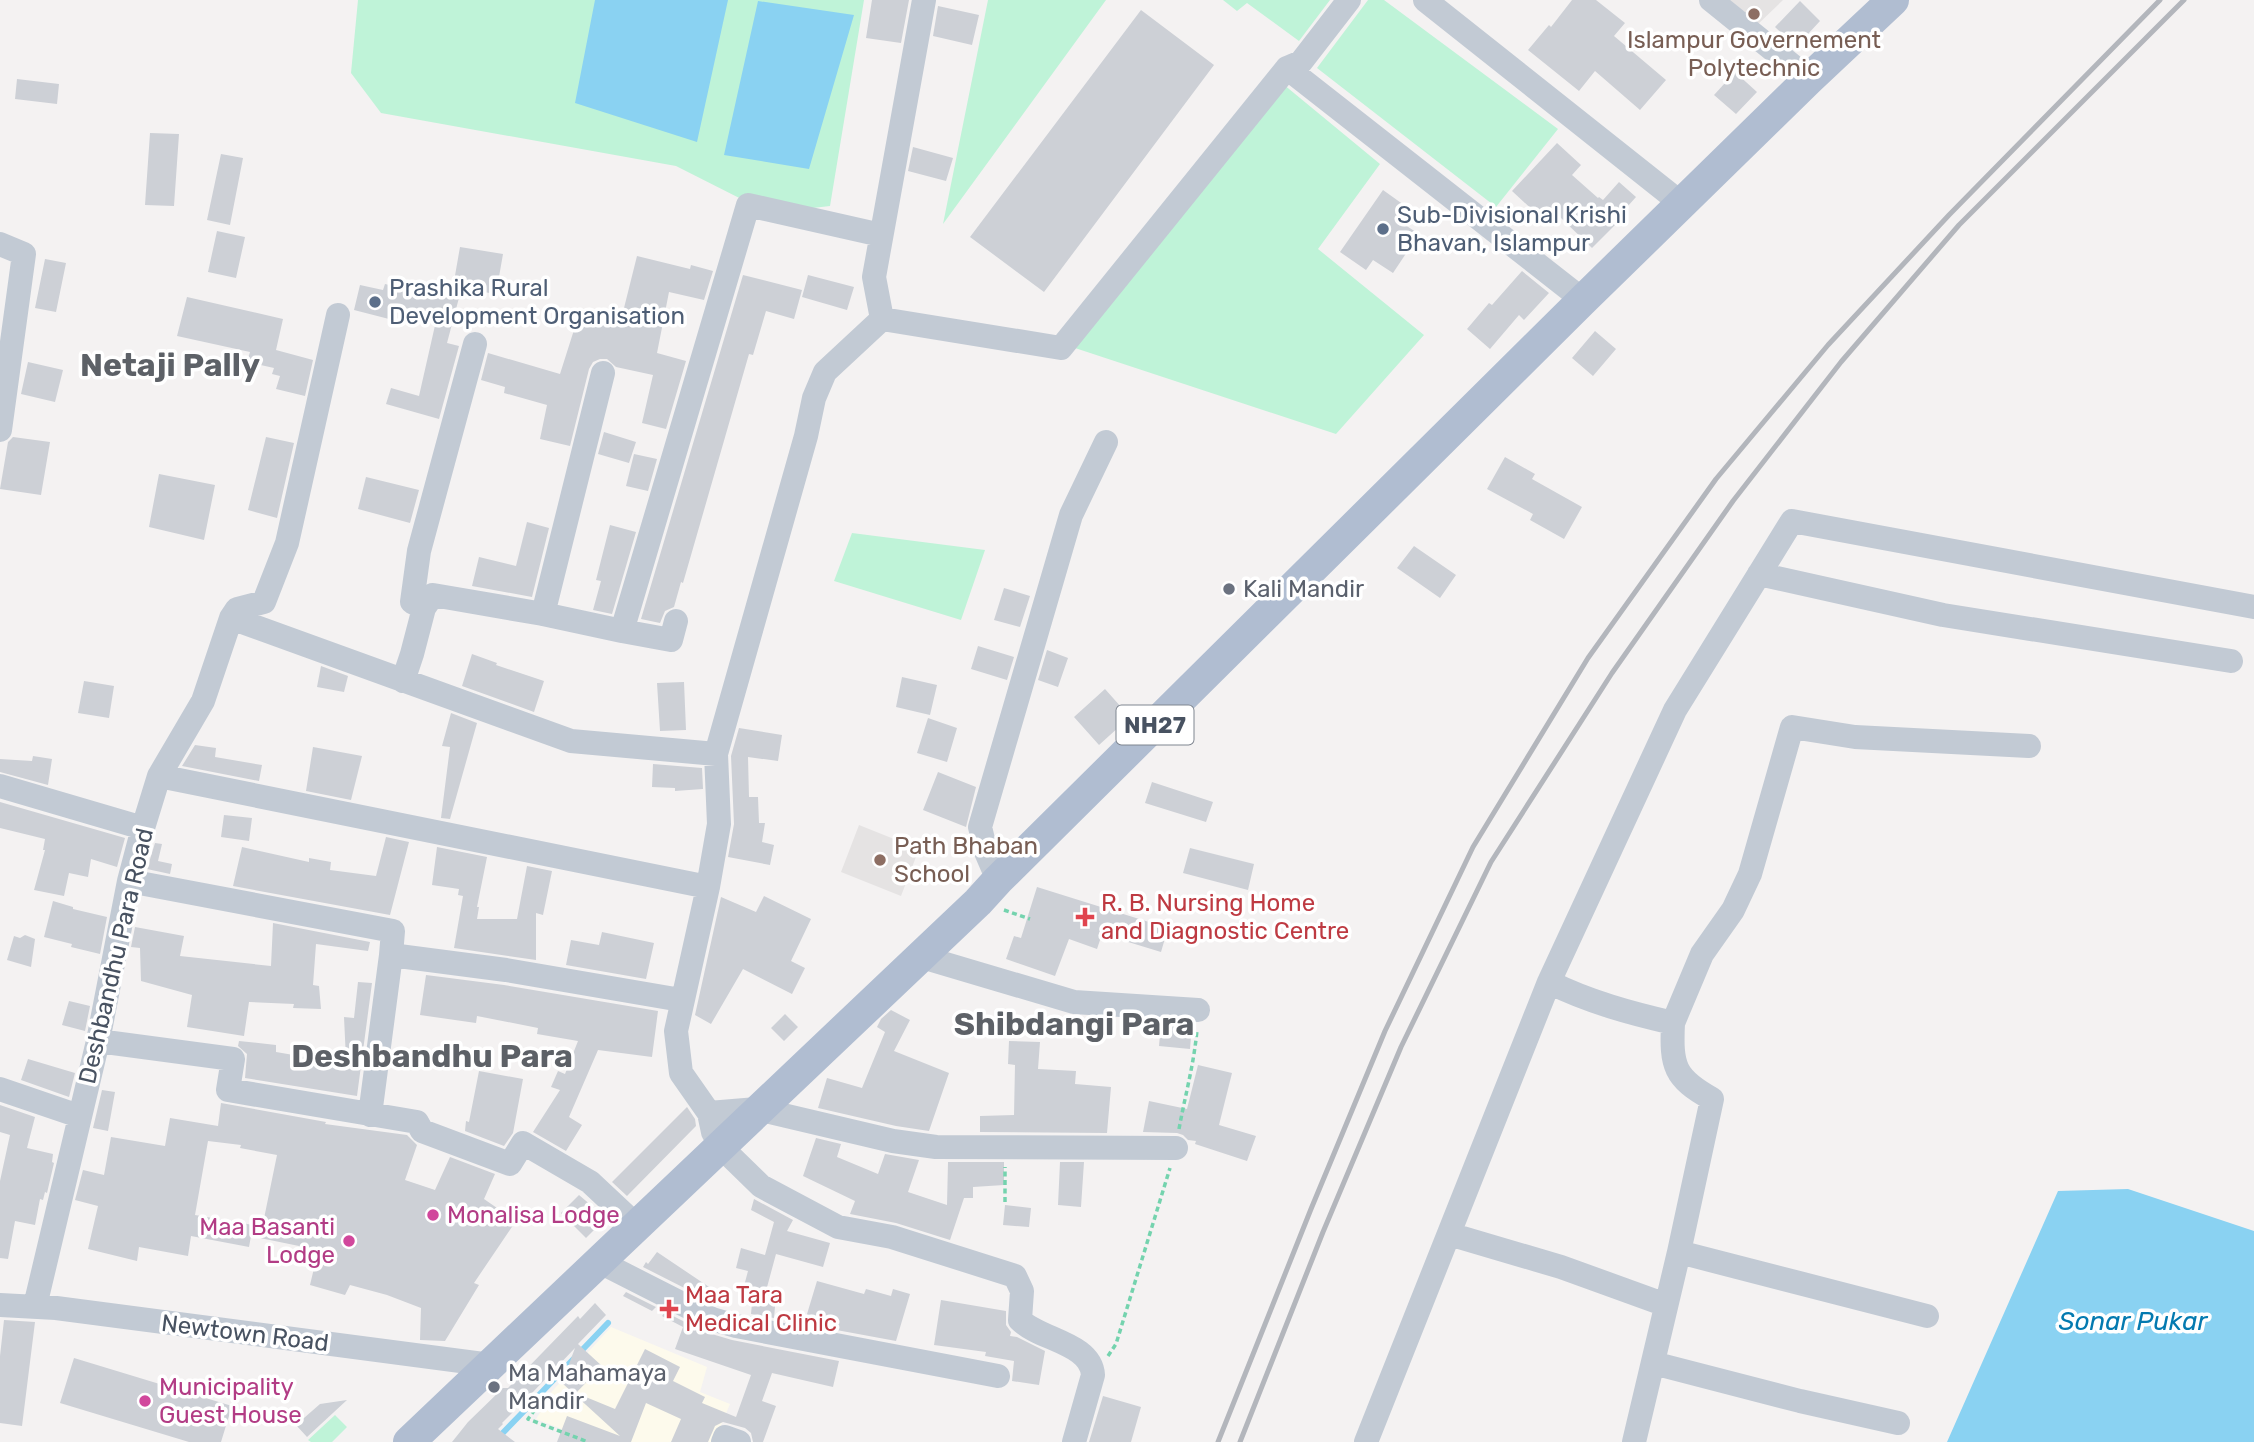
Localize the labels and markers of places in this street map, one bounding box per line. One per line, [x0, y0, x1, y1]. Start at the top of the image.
marker: Islampur Governement Polytechnic [1746, 6, 1762, 22]
place label: Islampur Governement Polytechnic [1627, 26, 1881, 82]
place label: Sub-Divisional Krishi Bhavan, Islampur [1397, 201, 1627, 257]
marker: Sub-Divisional Krishi Bhavan, Islampur [1375, 221, 1391, 237]
place label: Prashika Rural Development Organisation [389, 274, 685, 330]
marker: Prashika Rural Development Organisation [367, 294, 383, 310]
place label: Kali Mandir [1243, 575, 1364, 603]
marker: Kali Mandir [1221, 581, 1237, 597]
place label: Path Bhaban School [894, 832, 1038, 888]
marker: Path Bhaban School [872, 852, 888, 868]
place label: R. B. Nursing Home and Diagnostic Centre [1101, 889, 1349, 945]
marker: R. B. Nursing Home and Diagnostic Centre [1075, 907, 1095, 927]
place label: Monalisa Lodge [447, 1201, 620, 1229]
marker: Monalisa Lodge [425, 1207, 441, 1223]
place label: Maa Basanti Lodge [199, 1213, 335, 1269]
marker: Maa Basanti Lodge [341, 1233, 357, 1249]
place label: Maa Tara Medical Clinic [685, 1281, 837, 1337]
marker: Maa Tara Medical Clinic [659, 1299, 679, 1319]
place label: Ma Mahamaya Mandir [508, 1359, 667, 1415]
place label: Municipality Guest House [159, 1373, 302, 1429]
marker: Ma Mahamaya Mandir [486, 1379, 502, 1395]
marker: Municipality Guest House [137, 1393, 153, 1409]

